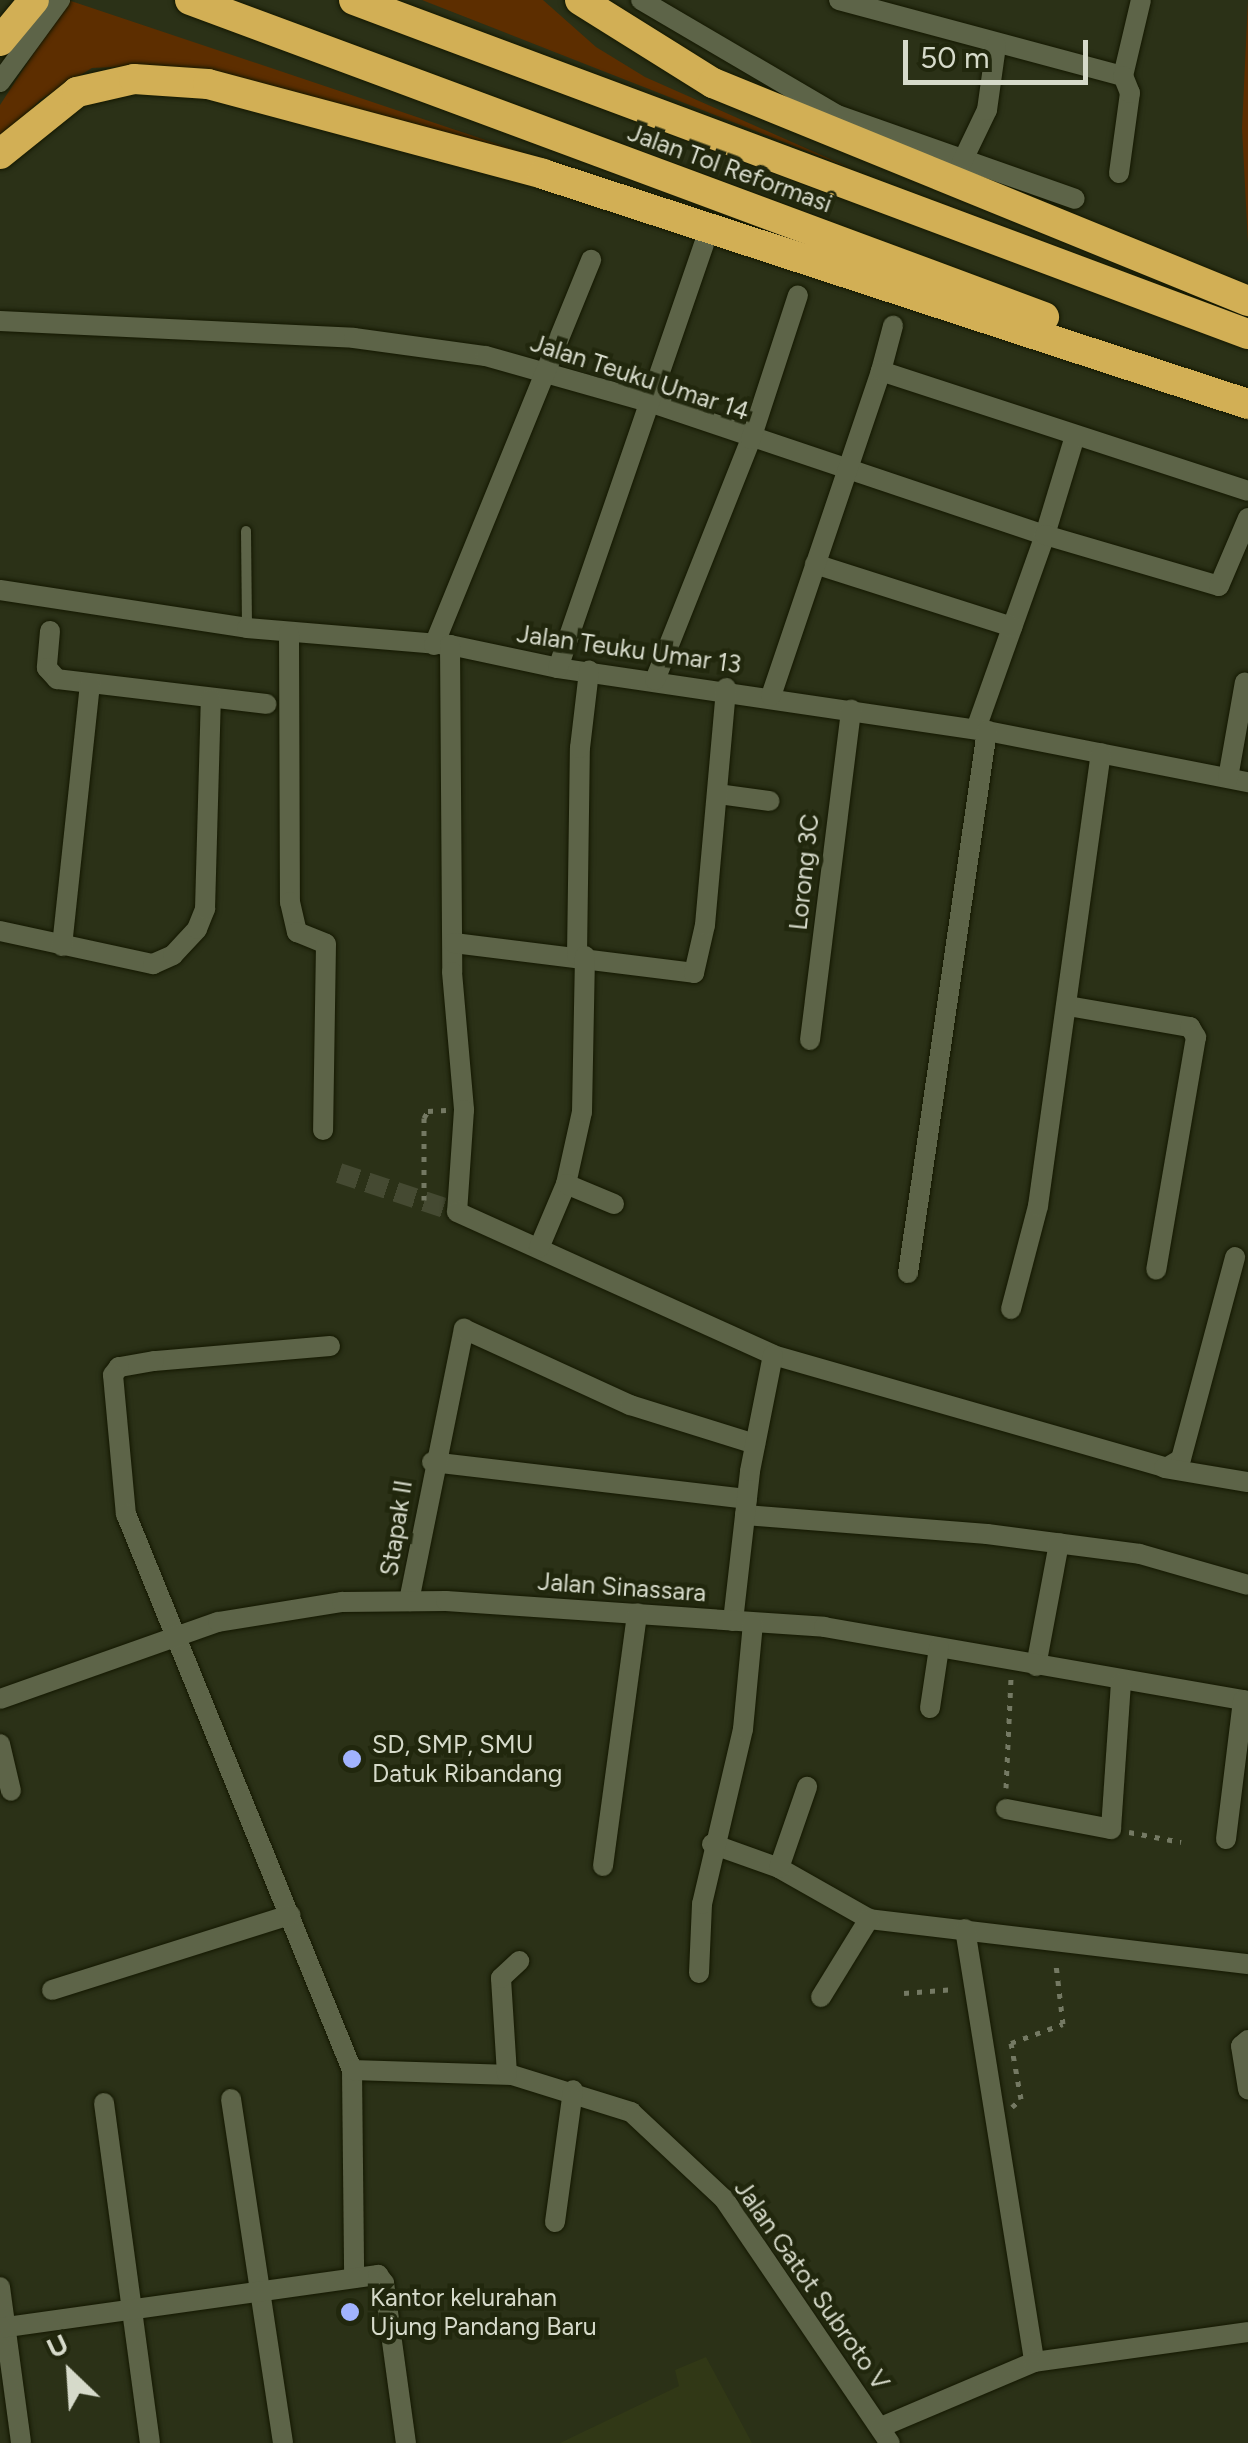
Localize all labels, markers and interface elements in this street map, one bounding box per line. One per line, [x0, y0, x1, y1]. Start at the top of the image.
scale bar [908, 20, 1093, 82]
text: 50 m [920, 39, 989, 76]
street label: Jalan Tol Reformasi [624, 117, 836, 219]
street label: Jalan Teuku Umar 14 [527, 327, 753, 427]
street label: Jalan Teuku Umar 13 [515, 618, 743, 680]
street label: Lorong 3C [783, 812, 825, 932]
street label: Stapak II [374, 1478, 418, 1578]
street label: Jalan Sinassara [537, 1566, 707, 1608]
place label: SD, SMP, SMU Datuk Ribandang [372, 1730, 562, 1789]
marker: SD, SMP, SMU Datuk Ribandang [341, 1748, 363, 1770]
street label: Jalan Gatot Subroto V [728, 2174, 896, 2396]
place label: Kantor kelurahan Ujung Pandang Baru [370, 2283, 597, 2342]
marker: Kantor kelurahan Ujung Pandang Baru [339, 2301, 361, 2323]
north arrow [20, 2323, 120, 2423]
text: U [41, 2326, 73, 2365]

